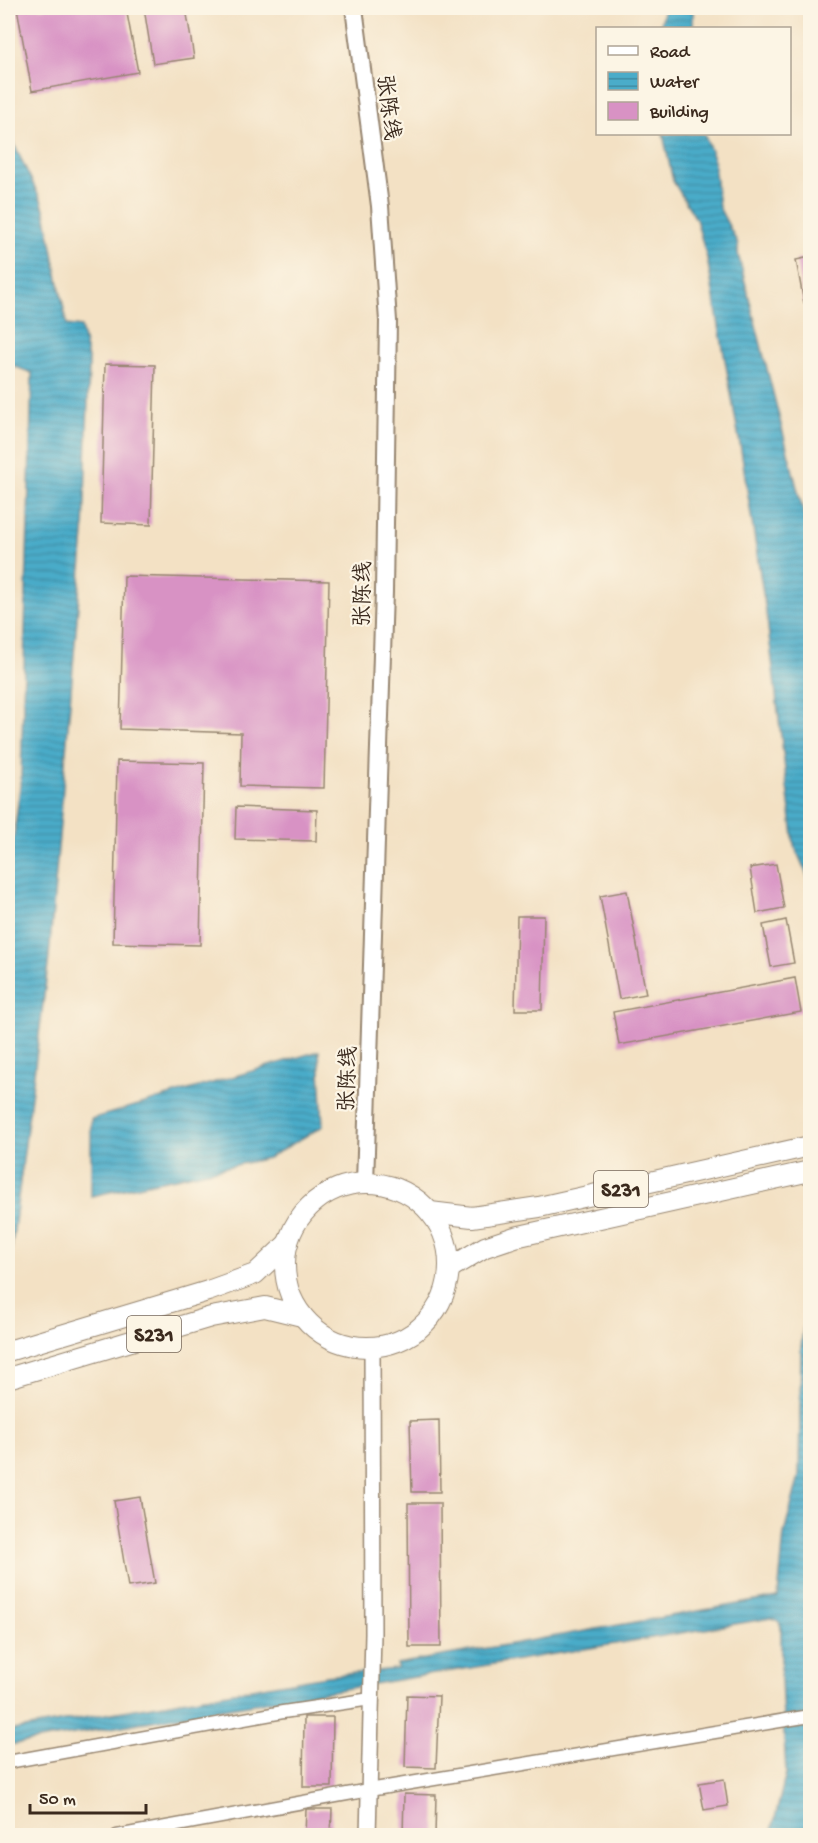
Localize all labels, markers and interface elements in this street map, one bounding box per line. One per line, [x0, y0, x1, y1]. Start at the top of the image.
legend [596, 27, 791, 135]
text: Road [650, 43, 691, 64]
street label: 张陈线 [369, 73, 404, 142]
text: Water [650, 73, 700, 94]
text: Building [649, 103, 709, 124]
street label: 张陈线 [350, 561, 379, 627]
street label: 张陈线 [335, 1046, 364, 1113]
road number: S231 [594, 1171, 648, 1207]
road number: S231 [127, 1316, 181, 1352]
scale bar [30, 1777, 146, 1815]
text: 50 m [39, 1790, 76, 1811]

